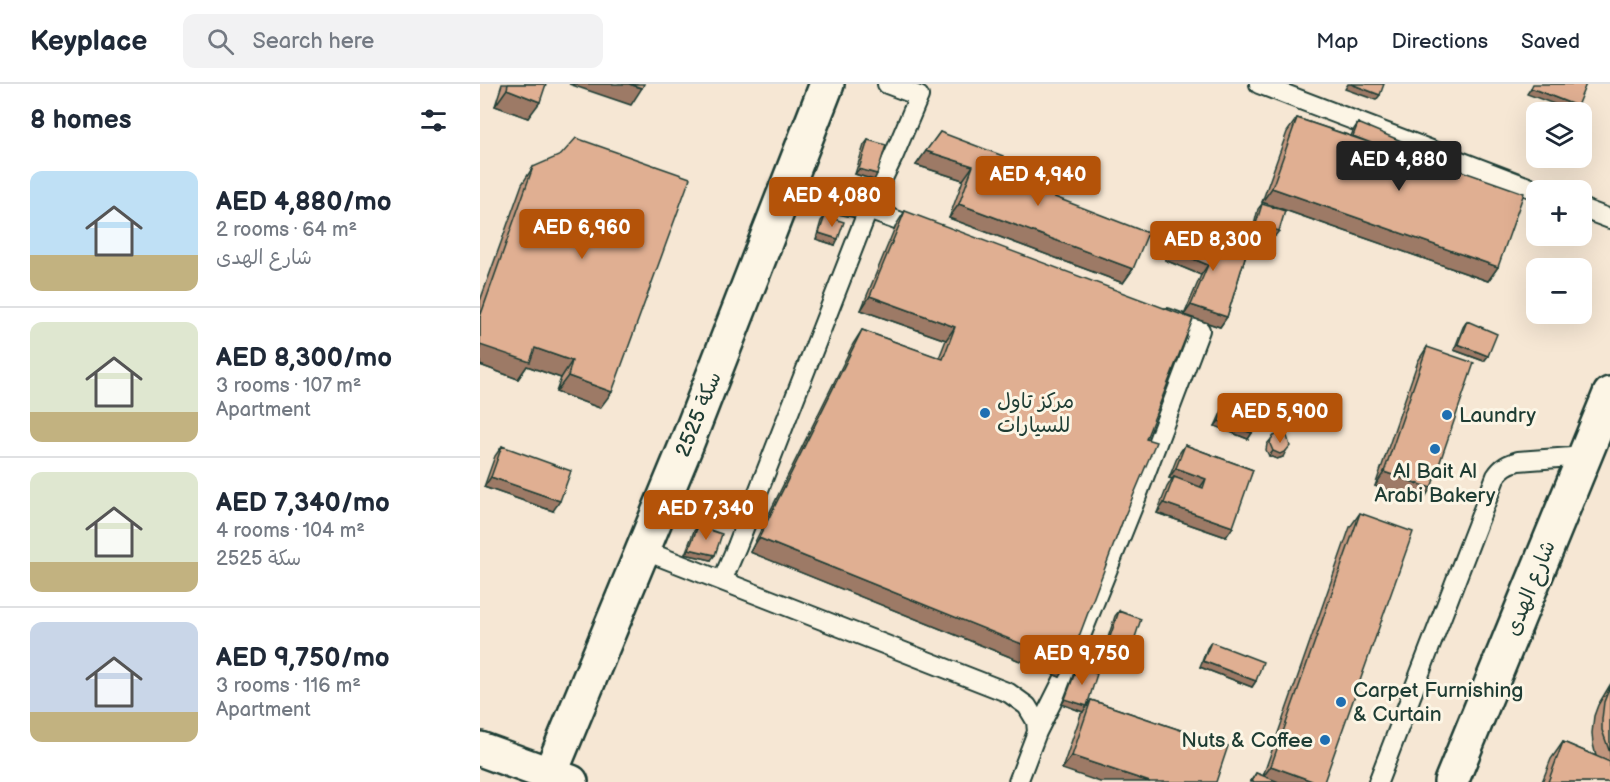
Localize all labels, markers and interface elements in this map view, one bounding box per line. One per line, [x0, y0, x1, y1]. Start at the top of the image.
search box [183, 14, 603, 68]
text: Keyplace [30, 25, 147, 58]
icon: search [204, 25, 237, 58]
text: Search here [252, 28, 374, 55]
text: Map [1316, 29, 1359, 54]
text: Directions [1392, 29, 1488, 54]
text: Saved [1521, 29, 1580, 54]
map controls [1526, 102, 1592, 324]
button: layers [1526, 102, 1592, 168]
icon: filters [417, 104, 450, 137]
text: 8 homes [30, 105, 132, 136]
pin: AED 4,880 [1330, 141, 1468, 192]
text: AED 4,880 [1350, 148, 1448, 172]
pin: AED 4,940 [969, 156, 1107, 207]
text: AED 4,940 [990, 163, 1086, 187]
pin: AED 4,080 [763, 177, 901, 228]
button: + [1526, 180, 1592, 246]
text: AED 4,080 [783, 184, 881, 208]
text: AED 4,880/mo [216, 187, 392, 218]
icon: home [78, 195, 150, 267]
pin: AED 6,960 [513, 209, 651, 260]
text: AED 6,960 [533, 216, 631, 240]
text: 2 rooms · 64 m² [216, 218, 357, 242]
pin: AED 8,300 [1144, 221, 1282, 272]
text: AED 8,300 [1164, 228, 1262, 252]
text: شارع الهدى [216, 246, 312, 270]
button: − [1526, 258, 1592, 324]
text: AED 8,300/mo [216, 343, 392, 374]
icon: home [78, 346, 150, 418]
street label: سكة 2525 [670, 368, 727, 460]
text: 3 rooms · 107 m² [216, 374, 361, 398]
place label: مركز تاول للسيارات [997, 389, 1074, 438]
pin: AED 5,900 [1211, 393, 1349, 444]
text: Apartment [216, 398, 311, 422]
text: AED 5,900 [1231, 400, 1329, 424]
place label: Laundry [1459, 403, 1537, 428]
marker: مركز تاول للسيارات [978, 406, 992, 420]
marker: Laundry [1440, 408, 1454, 422]
marker: Al Bait Al Arabi Bakery [1428, 442, 1442, 456]
place label: Al Bait Al Arabi Bakery [1374, 459, 1496, 508]
text: AED 7,340/mo [216, 488, 390, 519]
pin: AED 7,340 [637, 490, 775, 541]
icon: home [78, 496, 150, 568]
text: AED 7,340 [658, 497, 754, 521]
text: 4 rooms · 104 m² [216, 519, 365, 543]
street label: شارع الهدى [1500, 537, 1563, 640]
text: سكة 2525 [216, 547, 301, 571]
pin: AED 9,750 [1013, 635, 1151, 686]
text: AED 9,750 [1034, 642, 1130, 666]
text: AED 9,750/mo [216, 643, 390, 674]
icon: home [78, 646, 150, 718]
text: 3 rooms · 116 m² [216, 674, 361, 698]
place label: Carpet Furnishing & Curtain [1353, 678, 1523, 727]
marker: Carpet Furnishing & Curtain [1334, 695, 1348, 709]
text: Apartment [216, 698, 311, 722]
place label: Nuts & Coffee [1181, 728, 1313, 753]
marker: Nuts & Coffee [1318, 733, 1332, 747]

